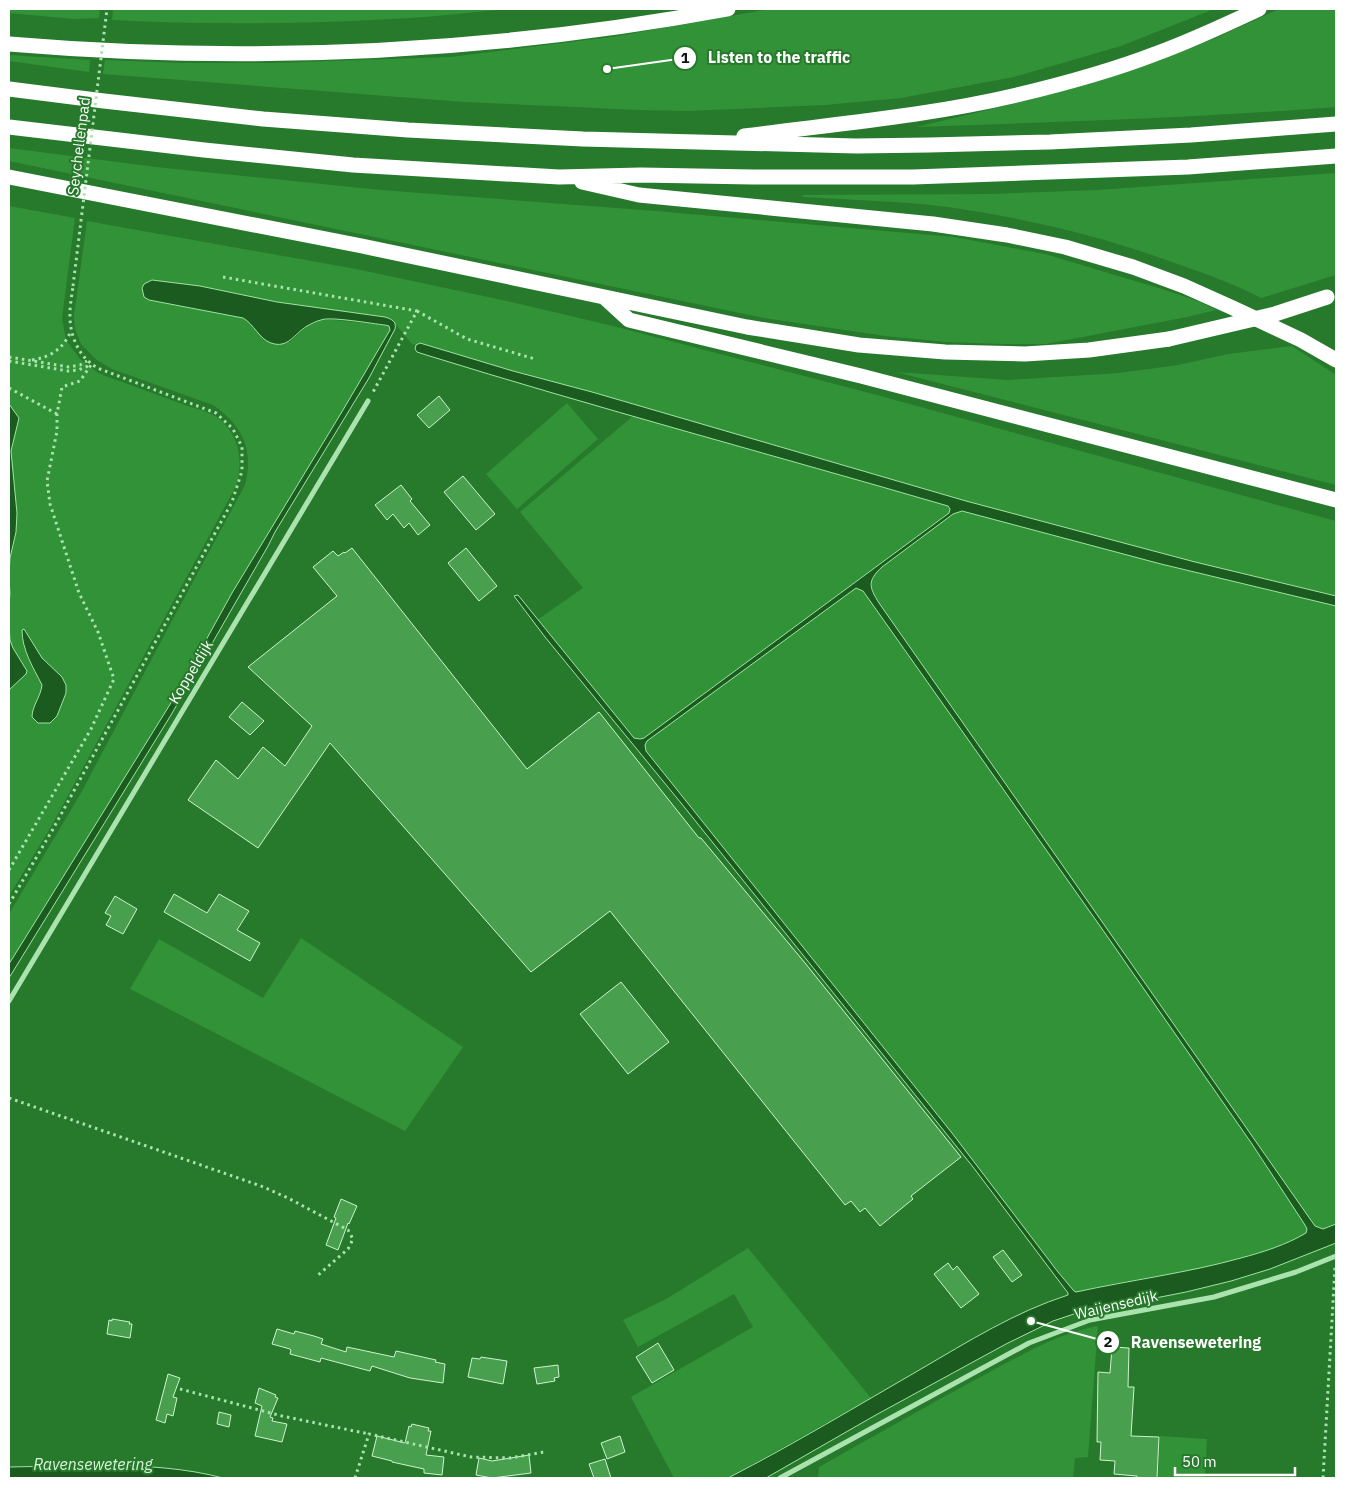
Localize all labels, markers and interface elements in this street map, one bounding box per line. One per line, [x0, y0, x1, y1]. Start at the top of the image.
callout: Listen to the traffic [673, 42, 860, 73]
text: Listen to the traffic [708, 47, 850, 67]
text: 1 [680, 48, 690, 67]
street label: Seychellenpad [63, 96, 94, 196]
street label: Koppeldijk [164, 636, 217, 707]
street label: Waijensedijk [1072, 1286, 1160, 1323]
callout: Ravensewetering [1096, 1327, 1271, 1358]
text: 2 [1103, 1332, 1113, 1351]
text: Ravensewetering [1131, 1332, 1261, 1352]
scale bar [1175, 1444, 1295, 1476]
text: 50 m [1182, 1452, 1217, 1471]
water label: Ravensewetering [33, 1454, 154, 1474]

